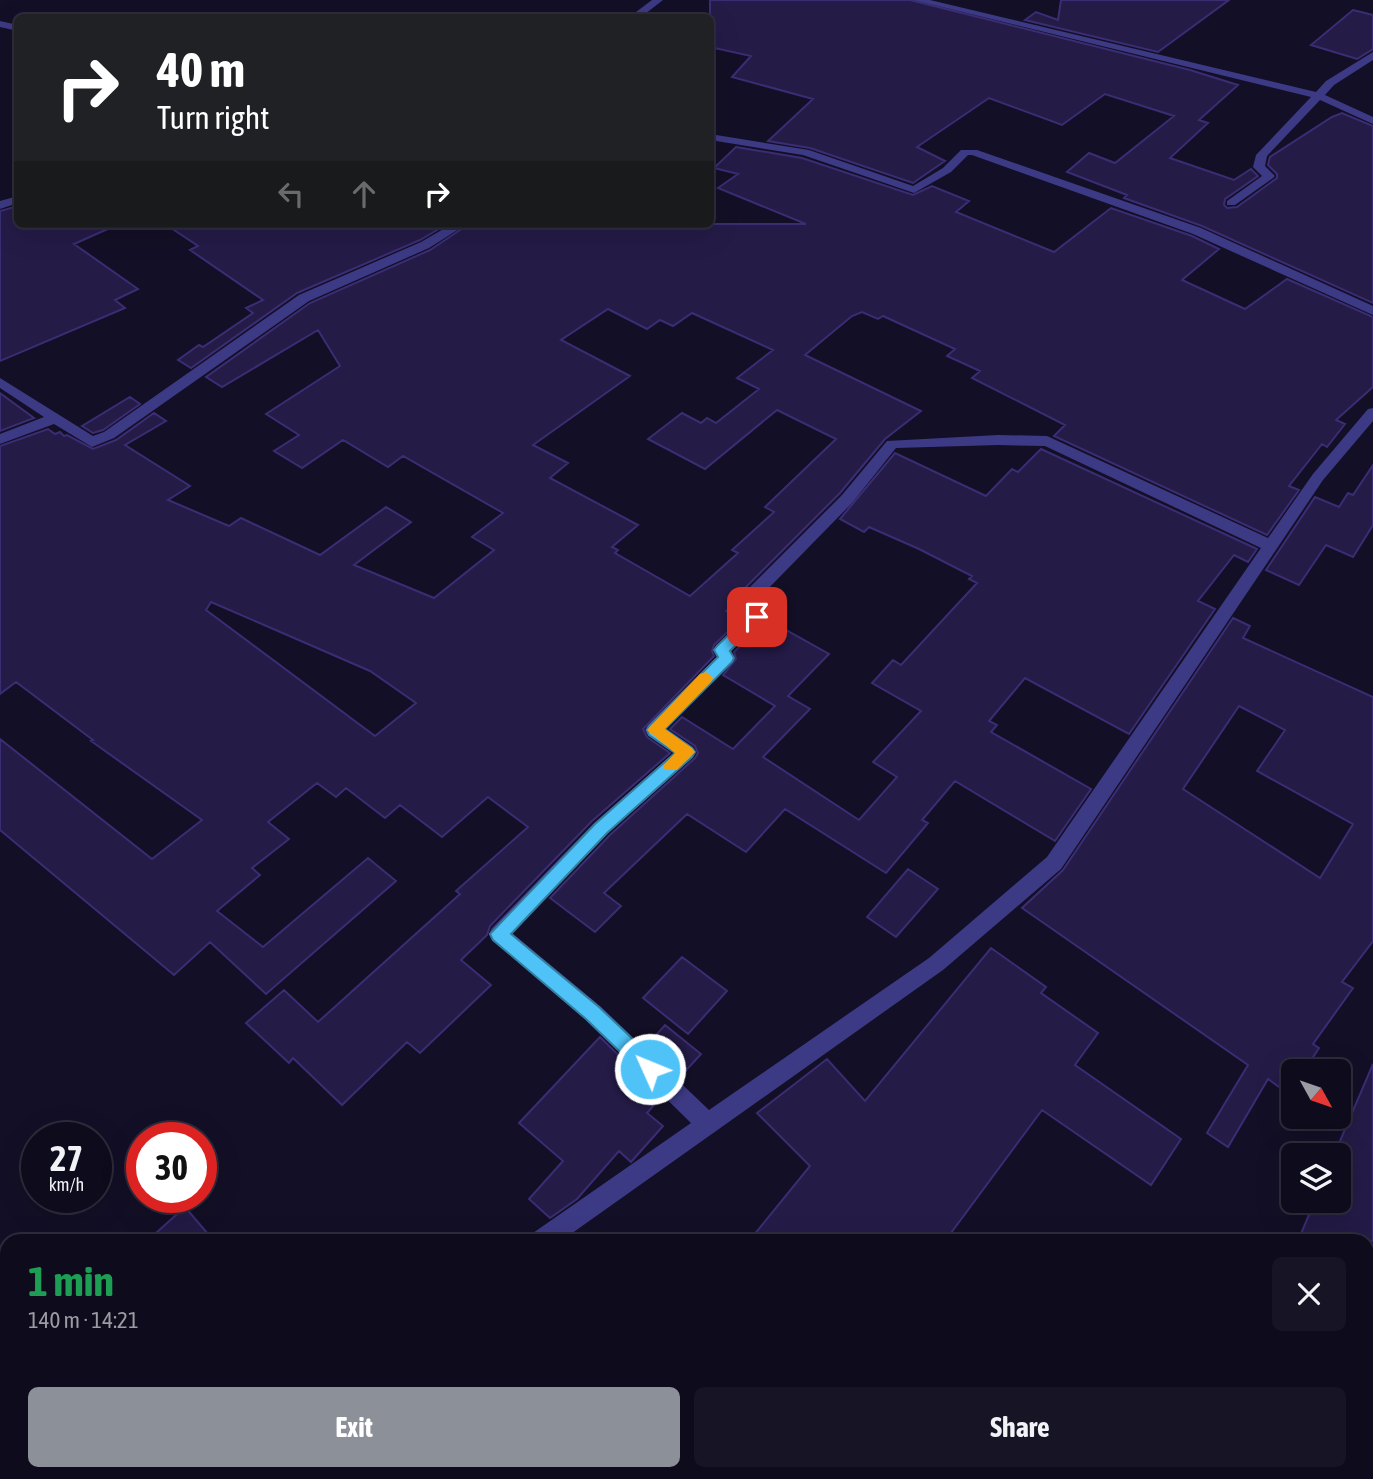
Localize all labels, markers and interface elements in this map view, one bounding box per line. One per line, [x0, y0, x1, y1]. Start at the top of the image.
text: 40 m [157, 41, 245, 97]
icon: right [42, 42, 133, 133]
text: Turn right [157, 99, 270, 136]
icon: left [272, 175, 310, 213]
icon: ahead [345, 175, 383, 213]
icon: right [418, 175, 456, 213]
pin [727, 587, 787, 647]
icon: arrive [738, 598, 776, 636]
position arrow [613, 1032, 687, 1106]
north arrow [1281, 1059, 1351, 1129]
map controls [1281, 1059, 1351, 1213]
speed limit sign: 30 [126, 1122, 217, 1213]
text: 27 [50, 1138, 83, 1178]
button: layers [1281, 1143, 1351, 1213]
text: km/h [49, 1174, 84, 1195]
text: 1 min [28, 1257, 114, 1305]
button: close [1272, 1257, 1346, 1331]
text: 140 m · 14:21 [28, 1307, 139, 1333]
button: Exit [28, 1387, 680, 1467]
button: Share [694, 1387, 1346, 1467]

